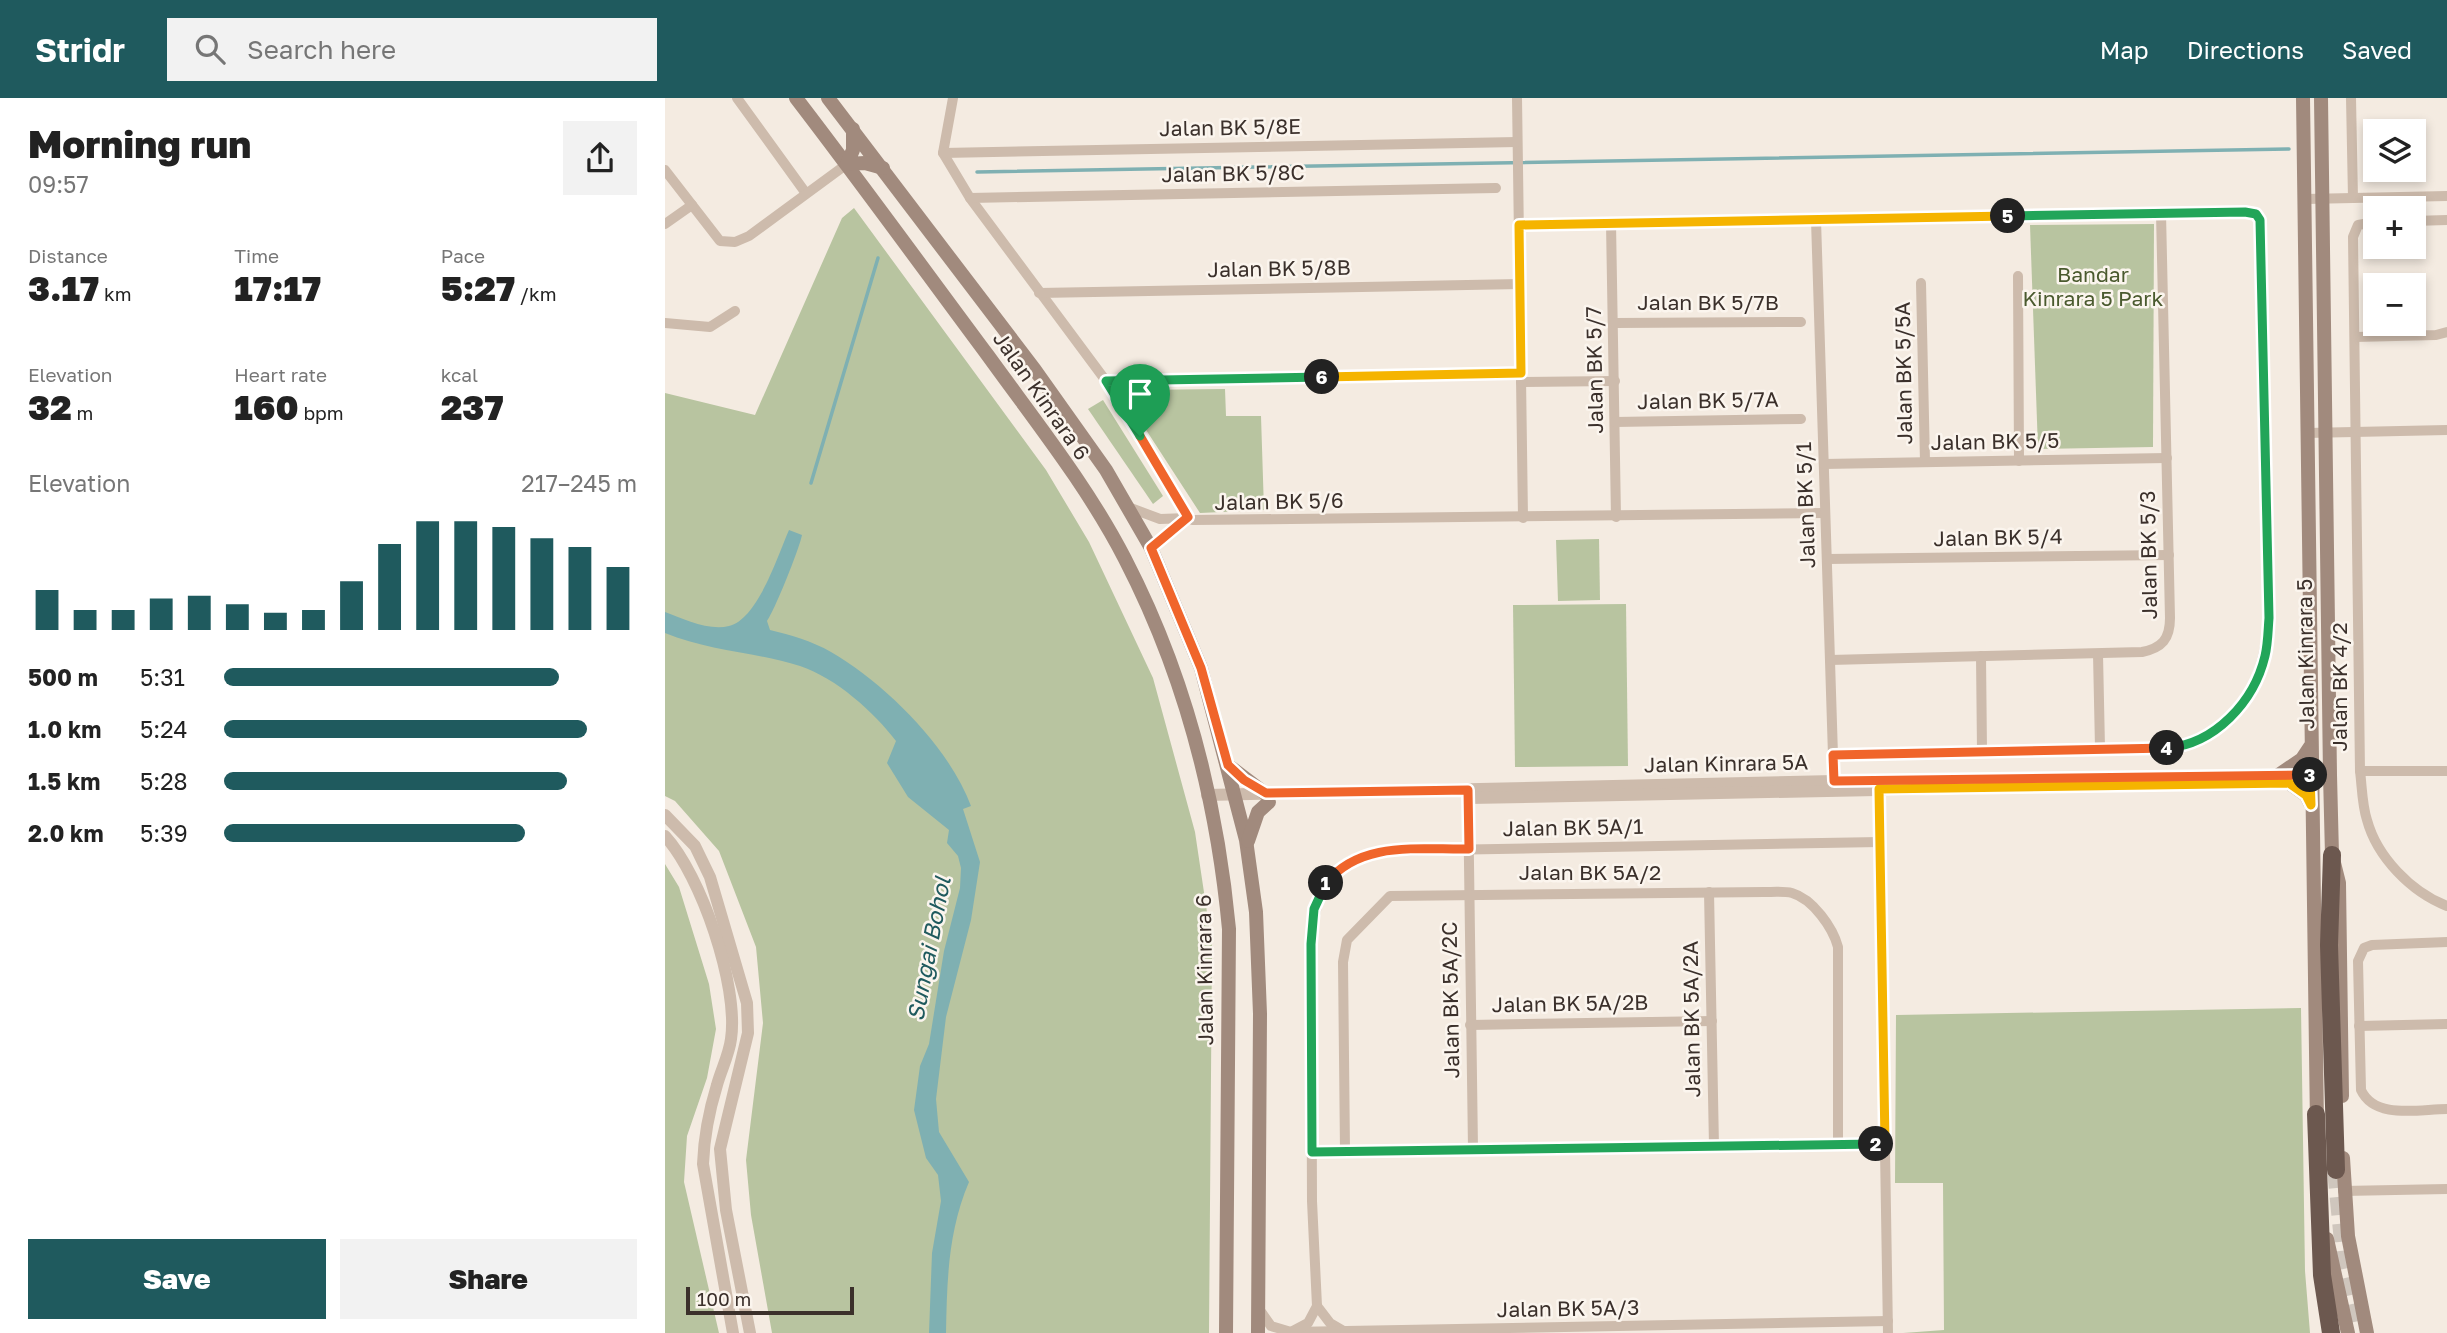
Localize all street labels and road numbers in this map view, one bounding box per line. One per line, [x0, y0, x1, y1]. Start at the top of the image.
street label: Jalan BK 5/8E [1159, 113, 1301, 141]
street label: Jalan BK 5/8C [1161, 159, 1305, 187]
street label: Jalan BK 5/8B [1207, 254, 1351, 282]
street label: Jalan BK 5/7B [1637, 289, 1779, 315]
street label: Jalan BK 5/5A [1889, 302, 1917, 445]
street label: Jalan BK 5/7 [1580, 306, 1608, 434]
street label: Jalan Kinrara 6 [988, 326, 1096, 465]
street label: Jalan BK 5/7A [1637, 386, 1779, 414]
street label: Jalan BK 5/5 [1930, 427, 2059, 455]
street label: Jalan BK 5/1 [1790, 441, 1820, 569]
street label: Jalan BK 5/6 [1214, 487, 1344, 515]
street label: Jalan BK 5/3 [2134, 490, 2162, 620]
street label: Jalan BK 5/4 [1933, 523, 2063, 551]
street label: Jalan Kinrara 5 [2291, 579, 2319, 729]
street label: Jalan BK 4/2 [2326, 622, 2352, 752]
street label: Jalan Kinrara 5A [1644, 749, 1808, 777]
street label: Jalan BK 5A/1 [1502, 813, 1644, 841]
street label: Jalan BK 5A/2 [1519, 859, 1661, 885]
street label: Jalan Kinrara 6 [1190, 894, 1218, 1046]
street label: Jalan BK 5A/2C [1436, 921, 1464, 1079]
street label: Jalan BK 5A/2A [1677, 940, 1705, 1098]
street label: Jalan BK 5A/2B [1491, 989, 1649, 1017]
street label: Jalan BK 5A/3 [1496, 1294, 1640, 1322]

